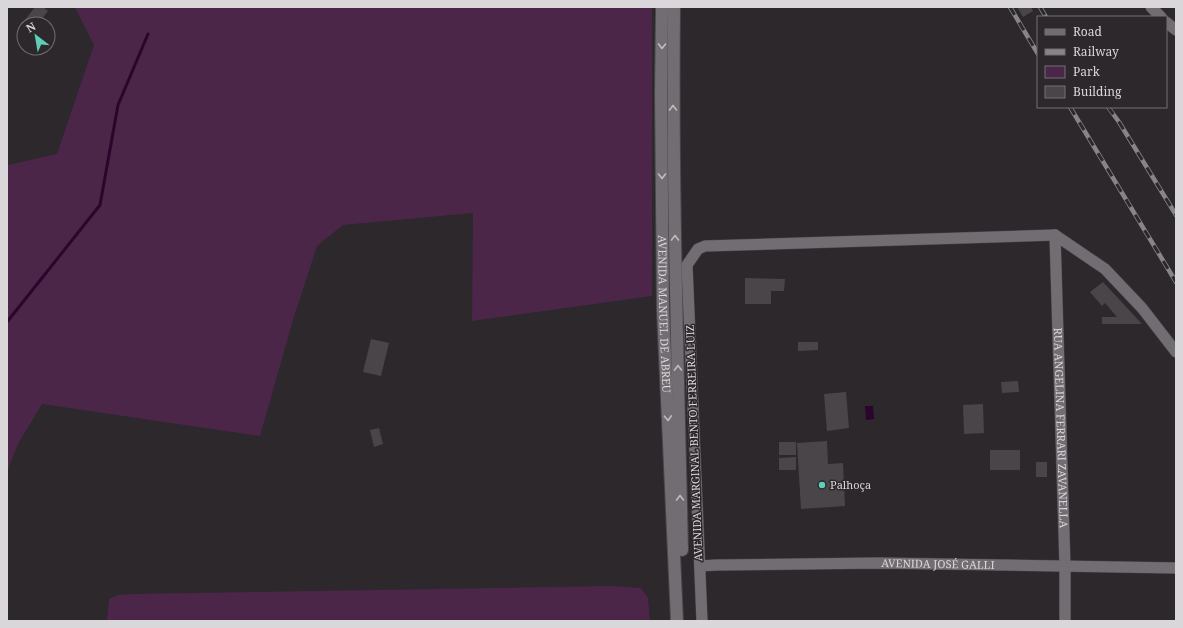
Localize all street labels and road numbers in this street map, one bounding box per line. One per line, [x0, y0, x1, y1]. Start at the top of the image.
street label: AVENIDA MANUEL DE ABREU [655, 235, 675, 393]
street label: AVENIDA MARGINAL BENTO FERREIRA LUIZ [682, 324, 705, 561]
street label: RUA ANGELINA FERRARI ZAVANELLA [1051, 328, 1072, 529]
street label: AVENIDA JOSÉ GALLI [881, 555, 995, 572]

